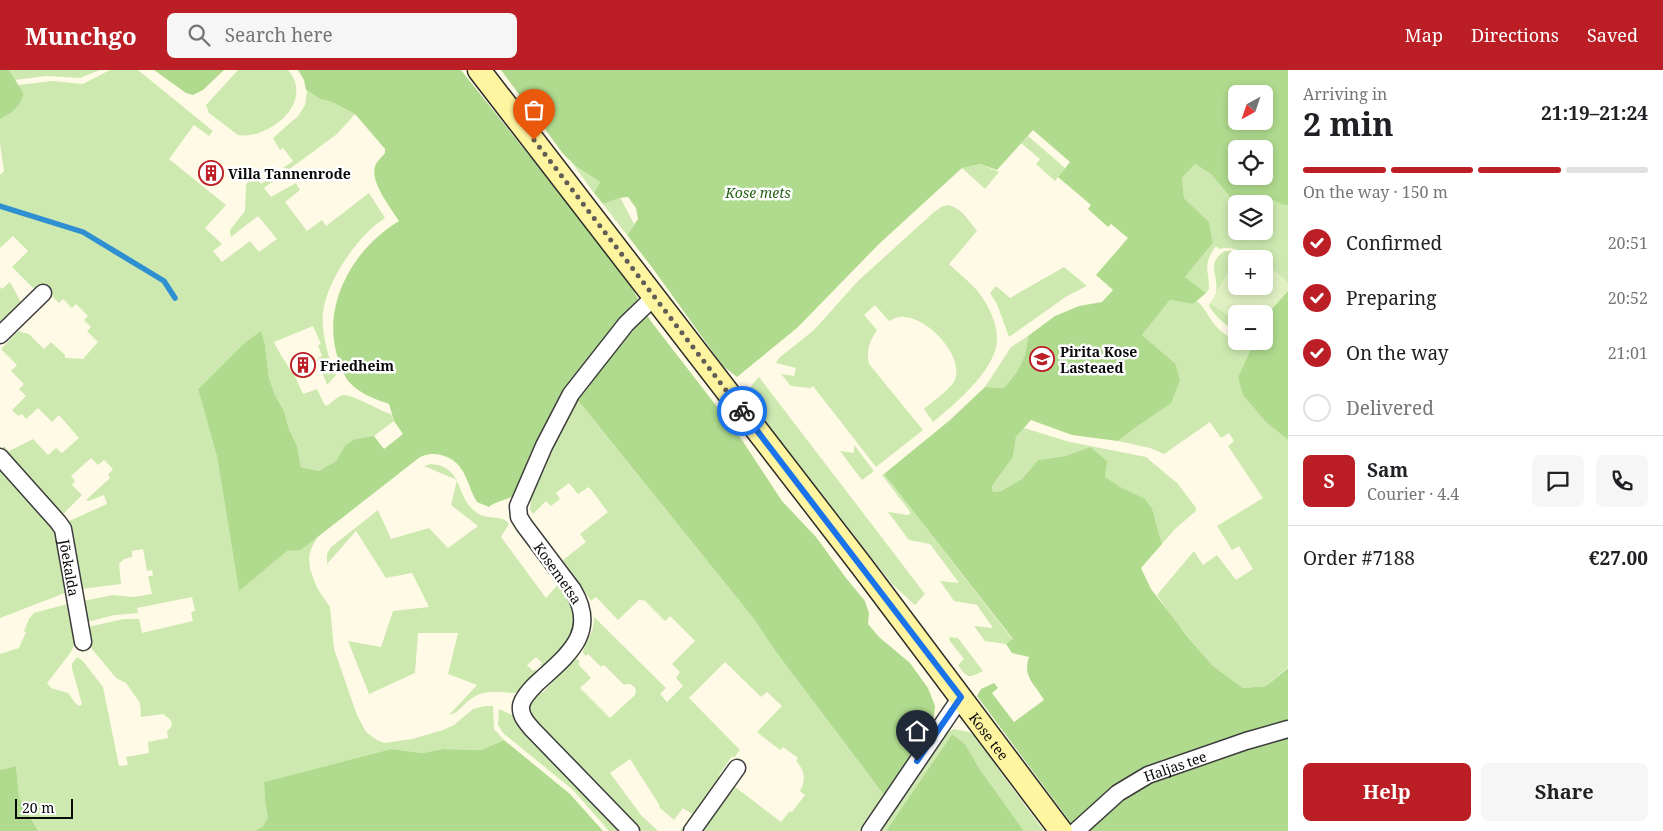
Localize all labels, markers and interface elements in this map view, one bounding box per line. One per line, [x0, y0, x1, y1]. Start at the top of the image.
search box [167, 13, 517, 58]
text: Munchgo [25, 19, 137, 52]
icon: search [185, 21, 213, 49]
text: Search here [225, 22, 333, 48]
text: Map [1405, 23, 1443, 47]
text: Directions [1471, 23, 1559, 47]
text: Saved [1587, 23, 1638, 47]
text: Arriving in [1303, 83, 1387, 105]
north arrow [1228, 85, 1272, 130]
map controls [1228, 85, 1273, 350]
pin [513, 89, 555, 140]
icon: bag [520, 96, 548, 124]
text: 21:19–21:24 [1541, 100, 1648, 126]
text: 2 min [1303, 102, 1394, 145]
button: locate [1228, 140, 1273, 185]
building icon: Villa Tannenrode [198, 160, 224, 186]
place label: Villa Tannenrode [228, 164, 351, 183]
text: On the way · 150 m [1303, 181, 1448, 203]
park label: Kose mets [724, 183, 791, 202]
button: layers [1228, 195, 1273, 240]
icon: check [1303, 229, 1331, 257]
text: Confirmed [1346, 230, 1442, 256]
text: 20:51 [1608, 232, 1648, 254]
button: + [1228, 250, 1273, 295]
icon: check [1303, 284, 1331, 312]
text: Preparing [1346, 285, 1436, 311]
text: 20:52 [1608, 287, 1648, 309]
button: − [1228, 305, 1273, 350]
icon: check [1303, 339, 1331, 367]
text: On the way [1346, 340, 1449, 366]
place label: Pirita Kose Lasteaed [1060, 342, 1137, 377]
text: 21:01 [1608, 342, 1648, 364]
school or university icon: Pirita Kose Lasteaed [1029, 346, 1055, 372]
building icon: Friedheim [290, 352, 316, 378]
place label: Friedheim [320, 356, 394, 375]
courier [717, 386, 767, 436]
text: Delivered [1346, 395, 1434, 421]
icon: bike [728, 397, 756, 425]
button: chat [1532, 455, 1584, 507]
button: phone [1596, 455, 1648, 507]
text: Sam [1367, 457, 1408, 483]
text: S [1323, 468, 1335, 494]
text: Courier · 4.4 [1367, 483, 1459, 505]
street label: Jõekalda [55, 537, 84, 598]
street label: Kosemetsa [530, 538, 586, 608]
text: Order #7188 [1303, 545, 1415, 571]
text: €27.00 [1589, 545, 1648, 571]
street label: Kose tee [965, 708, 1014, 764]
pin [896, 710, 938, 761]
icon: home [903, 717, 931, 745]
street label: Haljas tee [1141, 746, 1209, 785]
button: Help [1303, 763, 1471, 821]
button: Share [1481, 763, 1648, 821]
scale bar [15, 796, 72, 819]
text: 20 m [22, 798, 55, 817]

